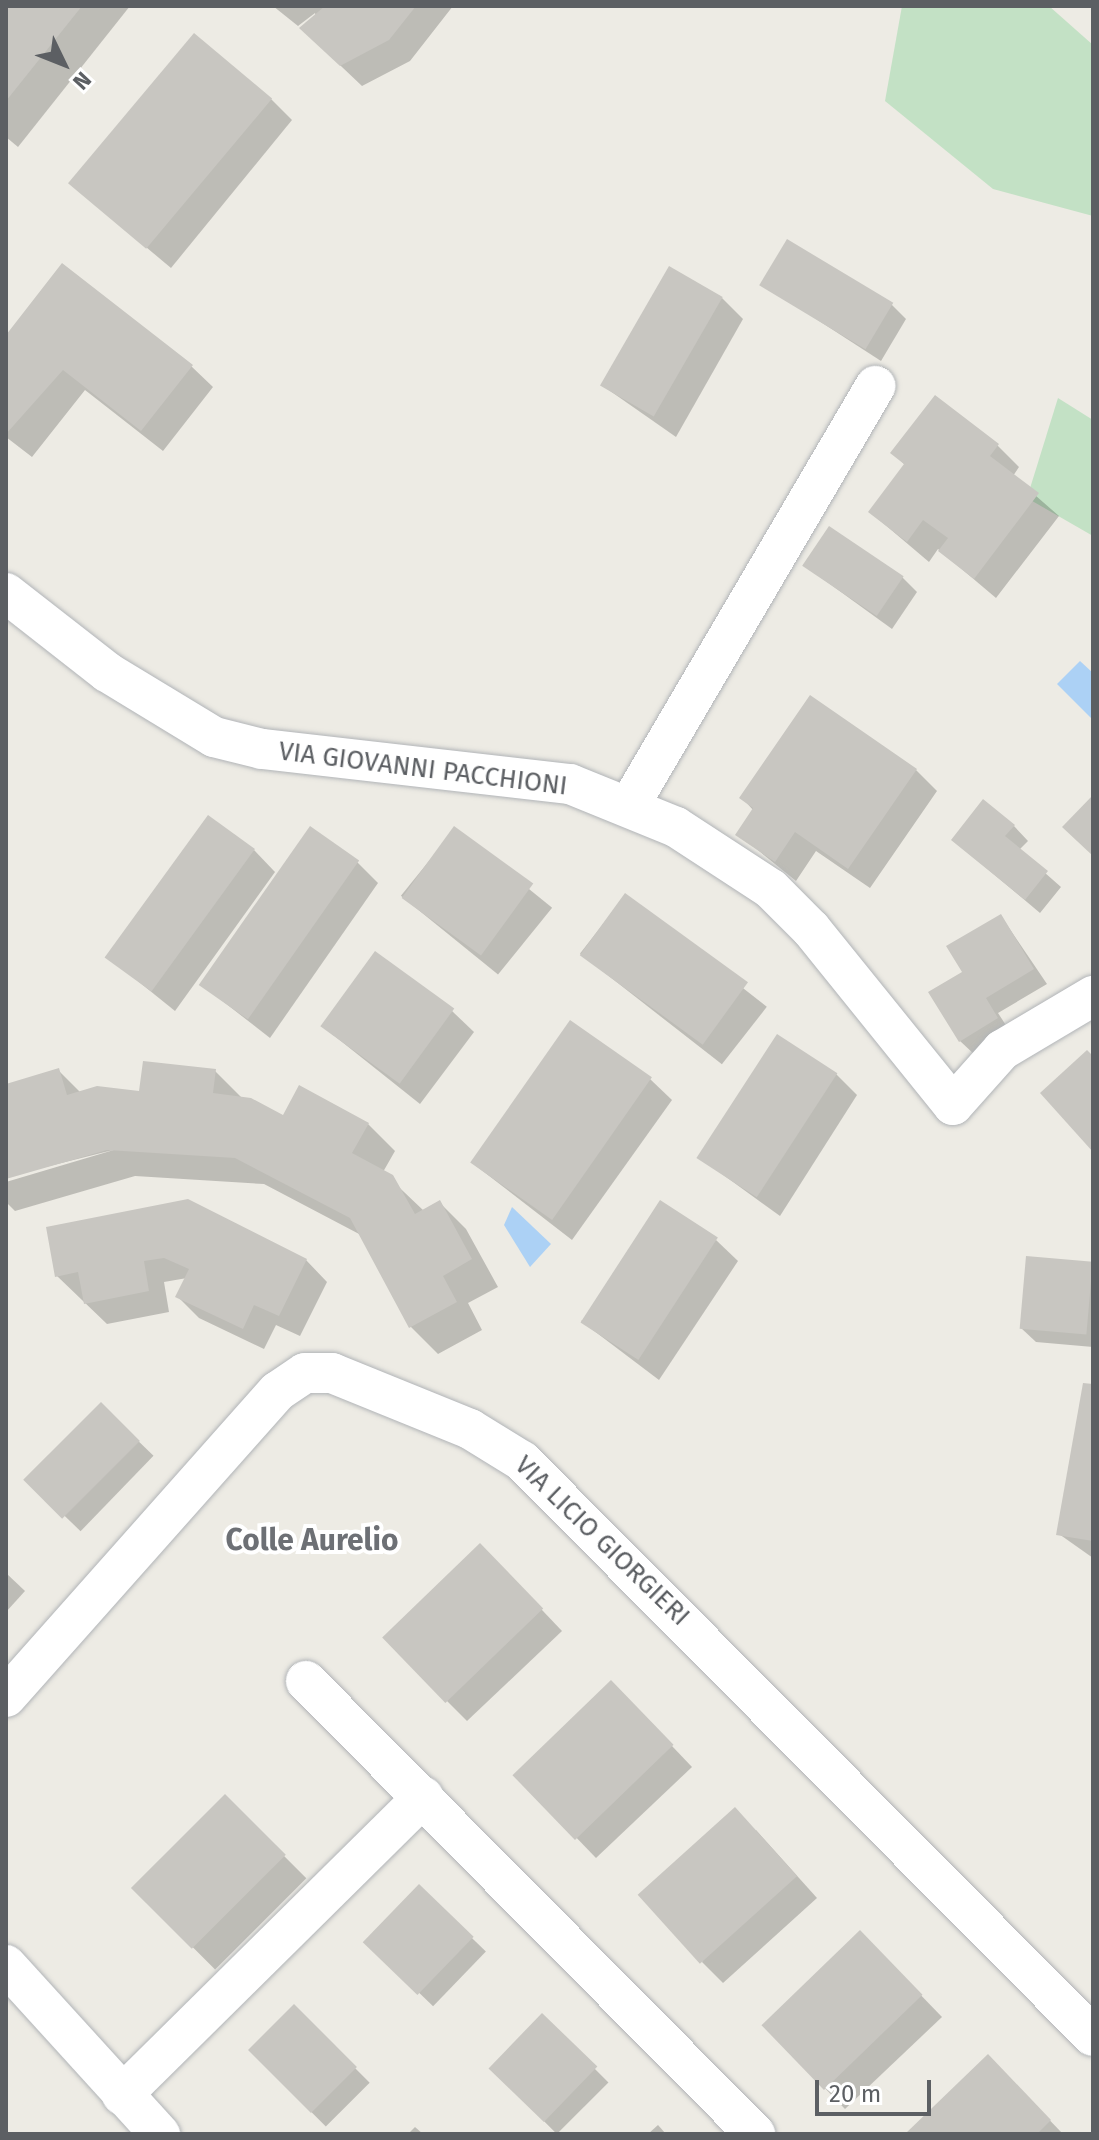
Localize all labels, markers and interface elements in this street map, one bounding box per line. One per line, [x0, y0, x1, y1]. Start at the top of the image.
north arrow [24, 24, 104, 104]
text: N [67, 66, 97, 95]
street label: VIA GIOVANNI PACCHIONI [277, 736, 569, 802]
street label: VIA LICIO GIORGIERI [508, 1450, 696, 1632]
district label: Colle Aurelio [226, 1522, 398, 1558]
scale bar [819, 2064, 935, 2114]
text: 20 m [829, 2080, 881, 2108]

